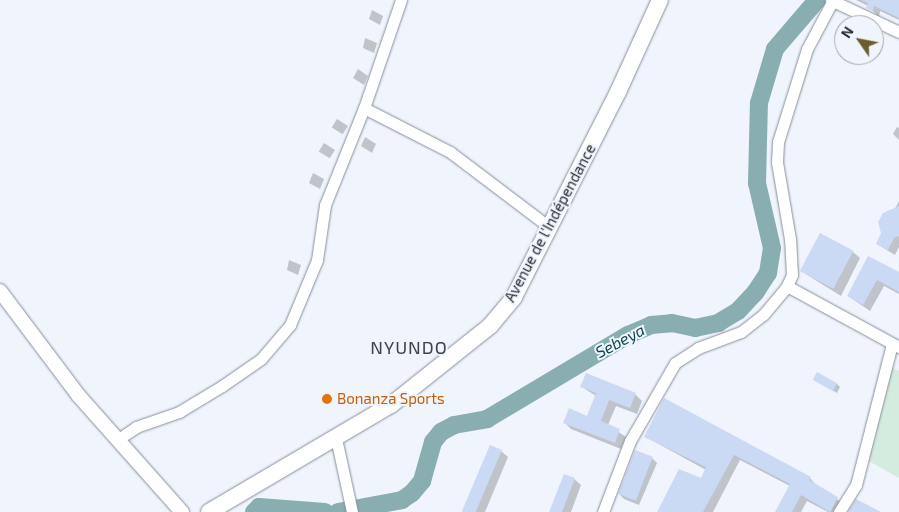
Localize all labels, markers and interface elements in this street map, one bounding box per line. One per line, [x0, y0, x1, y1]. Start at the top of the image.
north arrow [834, 15, 884, 65]
text: N [837, 23, 857, 41]
street label: Avenue de l'Indépendance [501, 141, 599, 305]
water label: Sebeya [592, 320, 648, 362]
district label: NYUNDO [369, 336, 449, 358]
place label: Bonanza Sports [337, 390, 445, 408]
marker: Bonanza Sports [321, 393, 333, 405]

